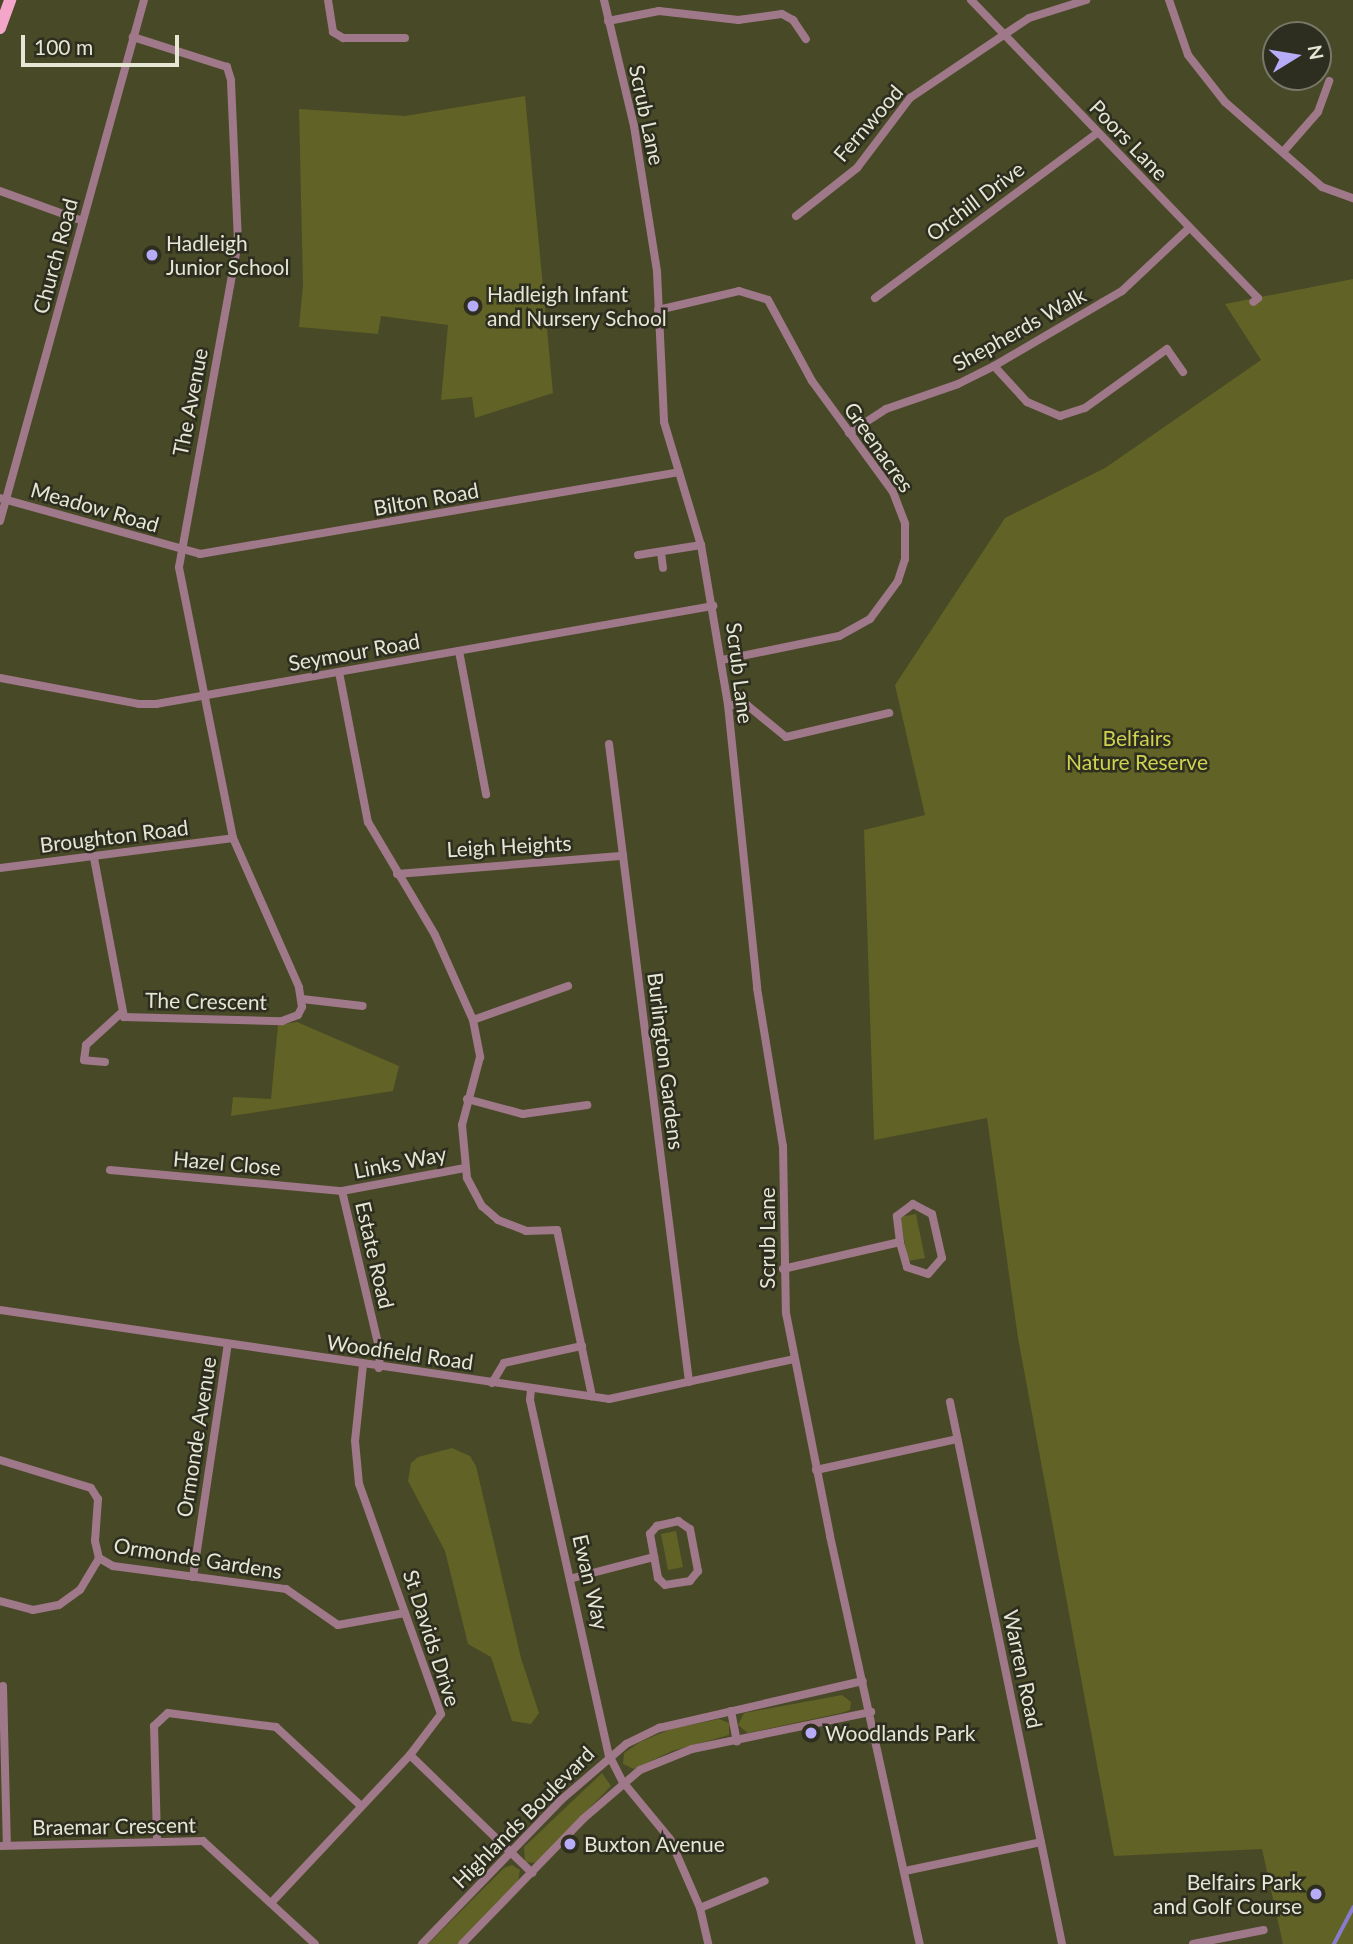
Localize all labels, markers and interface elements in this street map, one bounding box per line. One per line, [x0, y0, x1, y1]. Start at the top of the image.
scale bar [24, 21, 182, 65]
north arrow [1262, 21, 1332, 91]
text: 100 m [34, 34, 93, 59]
text: N [1303, 43, 1329, 62]
street label: Scrub Lane [624, 63, 670, 167]
street label: Fernwood [828, 80, 908, 166]
street label: Poors Lane [1085, 95, 1173, 185]
street label: Orchill Drive [921, 156, 1029, 246]
street label: Church Road [28, 196, 82, 316]
place label: Hadleigh Junior School [166, 230, 290, 280]
marker: Hadleigh Junior School [144, 247, 160, 263]
place label: Hadleigh Infant and Nursery School [487, 281, 667, 331]
street label: Shepherds Walk [948, 282, 1090, 376]
marker: Hadleigh Infant and Nursery School [465, 298, 481, 314]
street label: The Avenue [167, 346, 213, 458]
street label: Greenacres [839, 397, 919, 497]
street label: Meadow Road [28, 477, 162, 537]
street label: Bilton Road [371, 477, 481, 521]
street label: Scrub Lane [721, 621, 759, 725]
street label: Seymour Road [286, 628, 422, 676]
park label: Belfairs Nature Reserve [1066, 725, 1208, 775]
street label: Broughton Road [38, 814, 190, 858]
street label: Leigh Heights [446, 830, 572, 862]
street label: Burlington Gardens [643, 971, 689, 1151]
street label: The Crescent [145, 987, 267, 1015]
street label: Links Way [351, 1141, 449, 1183]
street label: Hazel Close [172, 1146, 282, 1180]
street label: Scrub Lane [754, 1187, 780, 1289]
street label: Estate Road [350, 1199, 400, 1311]
street label: Woodfield Road [325, 1329, 475, 1375]
street label: Ormonde Avenue [171, 1355, 221, 1519]
street label: Ormonde Gardens [112, 1532, 284, 1584]
street label: Ewan Way [568, 1532, 614, 1632]
street label: St Davids Drive [398, 1567, 466, 1709]
street label: Warren Road [998, 1607, 1048, 1731]
place label: Woodlands Park [825, 1720, 975, 1746]
marker: Woodlands Park [803, 1725, 819, 1741]
street label: Highlands Boulevard [447, 1741, 599, 1893]
street label: Braemar Crescent [32, 1812, 196, 1840]
place label: Buxton Avenue [584, 1831, 726, 1857]
marker: Buxton Avenue [562, 1836, 578, 1852]
place label: Belfairs Park and Golf Course [1153, 1869, 1302, 1919]
marker: Belfairs Park and Golf Course [1308, 1886, 1324, 1902]

